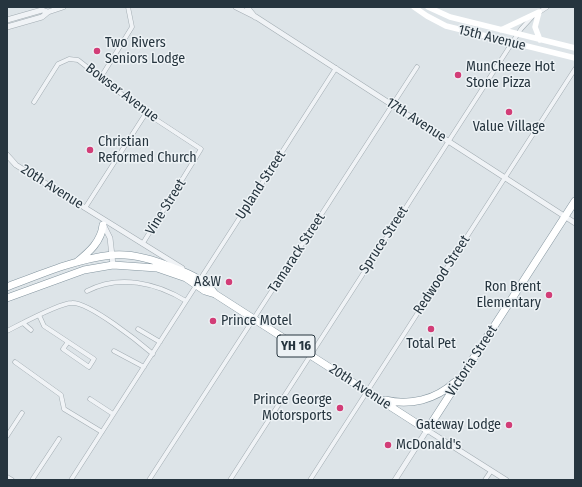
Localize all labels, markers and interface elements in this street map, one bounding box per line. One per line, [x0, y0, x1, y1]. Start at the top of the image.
street label: 15th Avenue [456, 21, 528, 55]
place label: Two Rivers Seniors Lodge [105, 35, 185, 68]
marker: Two Rivers Seniors Lodge [92, 46, 102, 56]
place label: MunCheeze Hot Stone Pizza [466, 59, 555, 92]
street label: Bowser Avenue [82, 60, 162, 126]
marker: MunCheeze Hot Stone Pizza [453, 70, 463, 80]
street label: 17th Avenue [383, 94, 449, 146]
marker: Value Village [504, 107, 514, 117]
place label: Value Village [473, 119, 545, 135]
place label: Christian Reformed Church [98, 134, 197, 166]
marker: Christian Reformed Church [85, 145, 95, 155]
street label: Upland Street [233, 147, 289, 223]
street label: 20th Avenue [18, 161, 86, 213]
street label: Vine Street [142, 176, 190, 238]
street label: Spruce Street [356, 203, 412, 277]
street label: Tamarack Street [265, 210, 329, 296]
street label: Redwood Street [410, 232, 474, 318]
place label: A&W [194, 274, 221, 290]
marker: A&W [224, 277, 234, 287]
place label: Ron Brent Elementary [476, 279, 541, 312]
marker: Ron Brent Elementary [544, 290, 554, 300]
place label: Prince Motel [221, 313, 292, 329]
marker: Prince Motel [208, 316, 218, 326]
street label: Victoria Street [443, 322, 501, 400]
marker: Total Pet [426, 324, 436, 334]
road number: YH 16 [277, 335, 315, 357]
place label: Total Pet [406, 336, 456, 352]
street label: 20th Avenue [326, 361, 394, 413]
place label: Prince George Motorsports [253, 392, 332, 424]
marker: Prince George Motorsports [335, 403, 345, 413]
place label: Gateway Lodge [416, 417, 501, 433]
marker: Gateway Lodge [504, 420, 514, 430]
place label: McDonald's [396, 437, 461, 453]
marker: McDonald's [383, 440, 393, 450]

